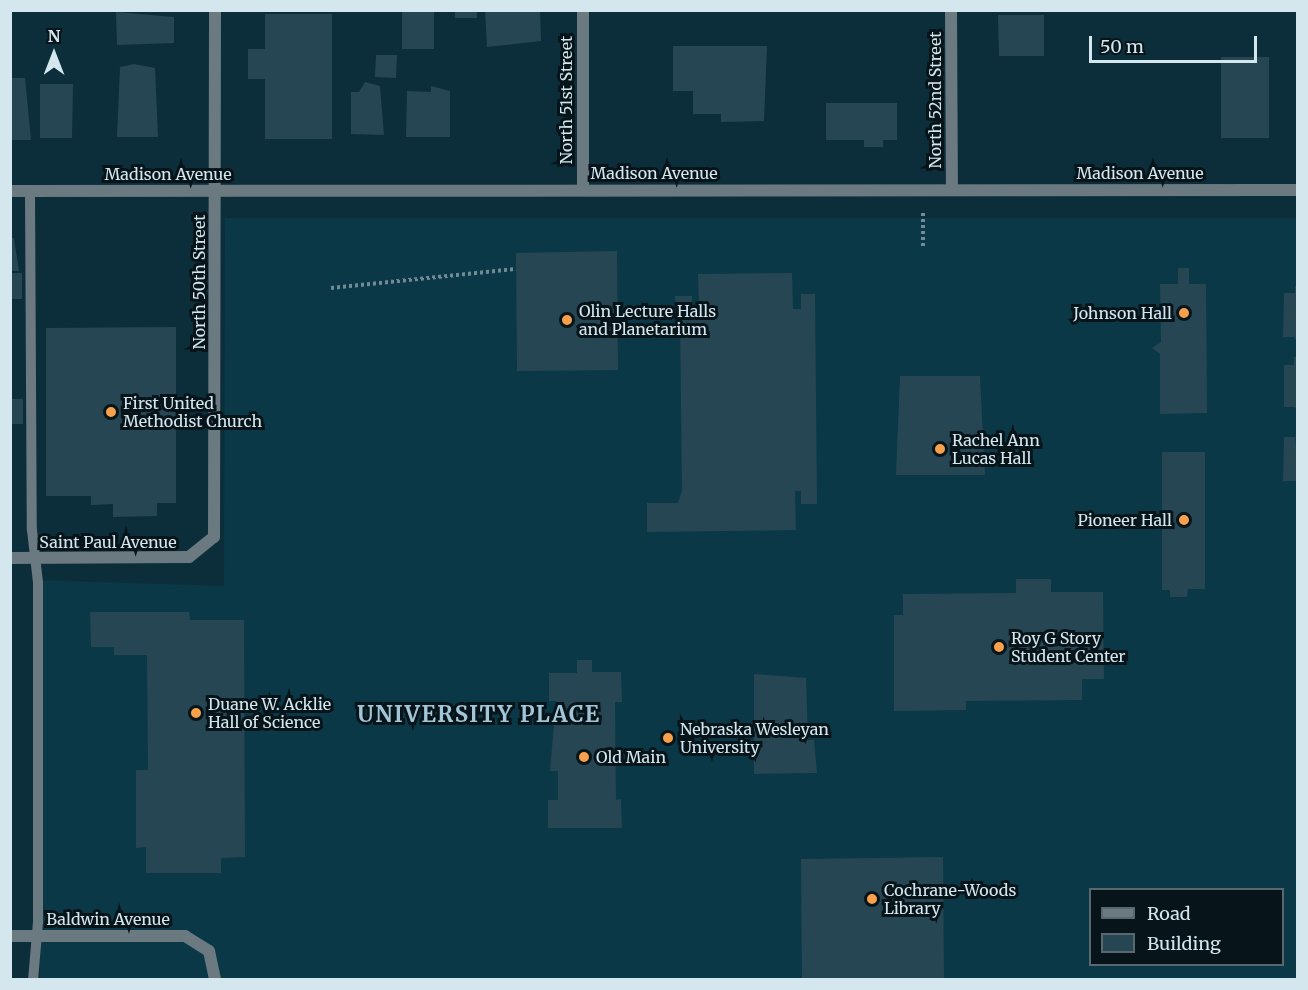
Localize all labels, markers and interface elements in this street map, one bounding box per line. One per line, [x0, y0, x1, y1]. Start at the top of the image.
north arrow [24, 24, 84, 84]
scale bar [1092, 24, 1260, 62]
text: N [48, 26, 60, 46]
street label: North 52nd Street [925, 31, 945, 169]
text: 50 m [1100, 35, 1144, 58]
street label: North 51st Street [556, 36, 576, 164]
street label: Madison Avenue [590, 163, 718, 183]
street label: Madison Avenue [1076, 163, 1204, 183]
street label: Madison Avenue [104, 164, 232, 184]
street label: North 50th Street [189, 215, 209, 349]
place label: Olin Lecture Halls and Planetarium [579, 301, 716, 339]
place label: Johnson Hall [1073, 303, 1172, 323]
marker: Johnson Hall [1177, 306, 1191, 320]
marker: Olin Lecture Halls and Planetarium [560, 313, 574, 327]
place label: First United Methodist Church [123, 393, 262, 431]
marker: First United Methodist Church [104, 405, 118, 419]
place label: Rachel Ann Lucas Hall [952, 430, 1040, 468]
marker: Rachel Ann Lucas Hall [933, 442, 947, 456]
place label: Pioneer Hall [1077, 510, 1172, 530]
marker: Pioneer Hall [1177, 513, 1191, 527]
street label: Saint Paul Avenue [39, 532, 177, 552]
place label: Roy G Story Student Center [1011, 628, 1125, 666]
marker: Roy G Story Student Center [992, 640, 1006, 654]
place label: Duane W. Acklie Hall of Science [208, 694, 331, 732]
district label: UNIVERSITY PLACE [357, 702, 601, 728]
marker: Duane W. Acklie Hall of Science [189, 706, 203, 720]
place label: Nebraska Wesleyan University [680, 719, 829, 757]
marker: Nebraska Wesleyan University [661, 731, 675, 745]
place label: Old Main [596, 747, 666, 767]
marker: Old Main [577, 750, 591, 764]
place label: Cochrane-Woods Library [884, 880, 1016, 918]
legend [1089, 888, 1284, 966]
marker: Cochrane-Woods Library [865, 892, 879, 906]
text: Road [1147, 902, 1191, 925]
street label: Baldwin Avenue [46, 909, 170, 929]
text: Building [1147, 932, 1221, 955]

